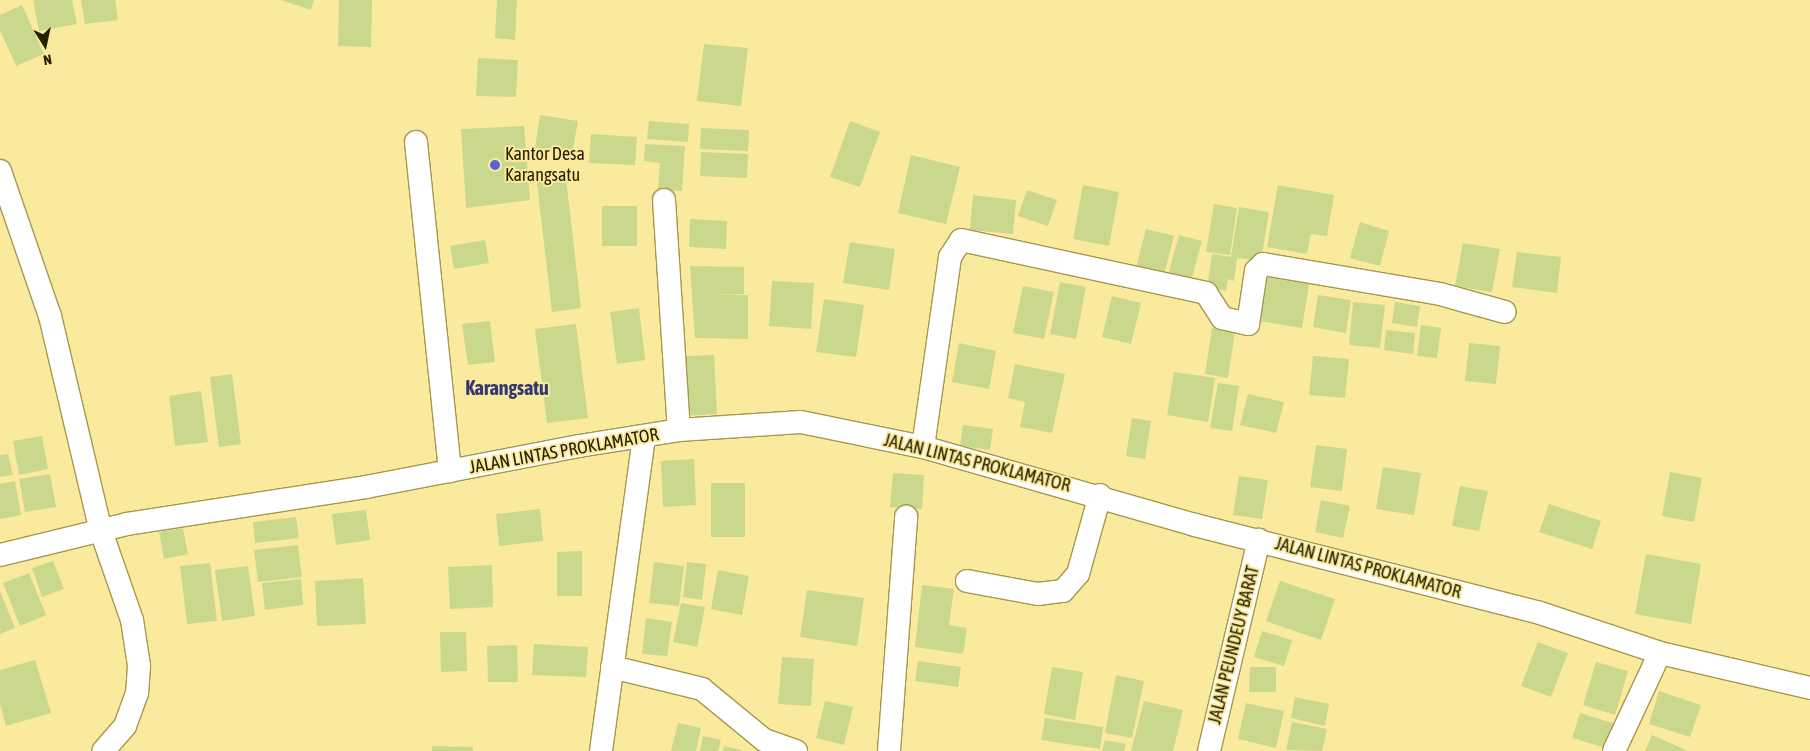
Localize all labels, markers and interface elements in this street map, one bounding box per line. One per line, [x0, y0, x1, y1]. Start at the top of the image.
north arrow [20, 20, 70, 70]
text: N [42, 51, 53, 68]
place label: Kantor Desa Karangsatu [505, 144, 585, 186]
marker: Kantor Desa Karangsatu [489, 159, 501, 171]
district label: Karangsatu [465, 375, 549, 399]
street label: JALAN LINTAS PROKLAMATOR [468, 424, 660, 478]
street label: JALAN LINTAS PROKLAMATOR [881, 429, 1073, 497]
street label: JALAN LINTAS PROKLAMATOR [1273, 533, 1463, 603]
street label: JALAN PEUNDEUY BARAT [1204, 564, 1264, 726]

